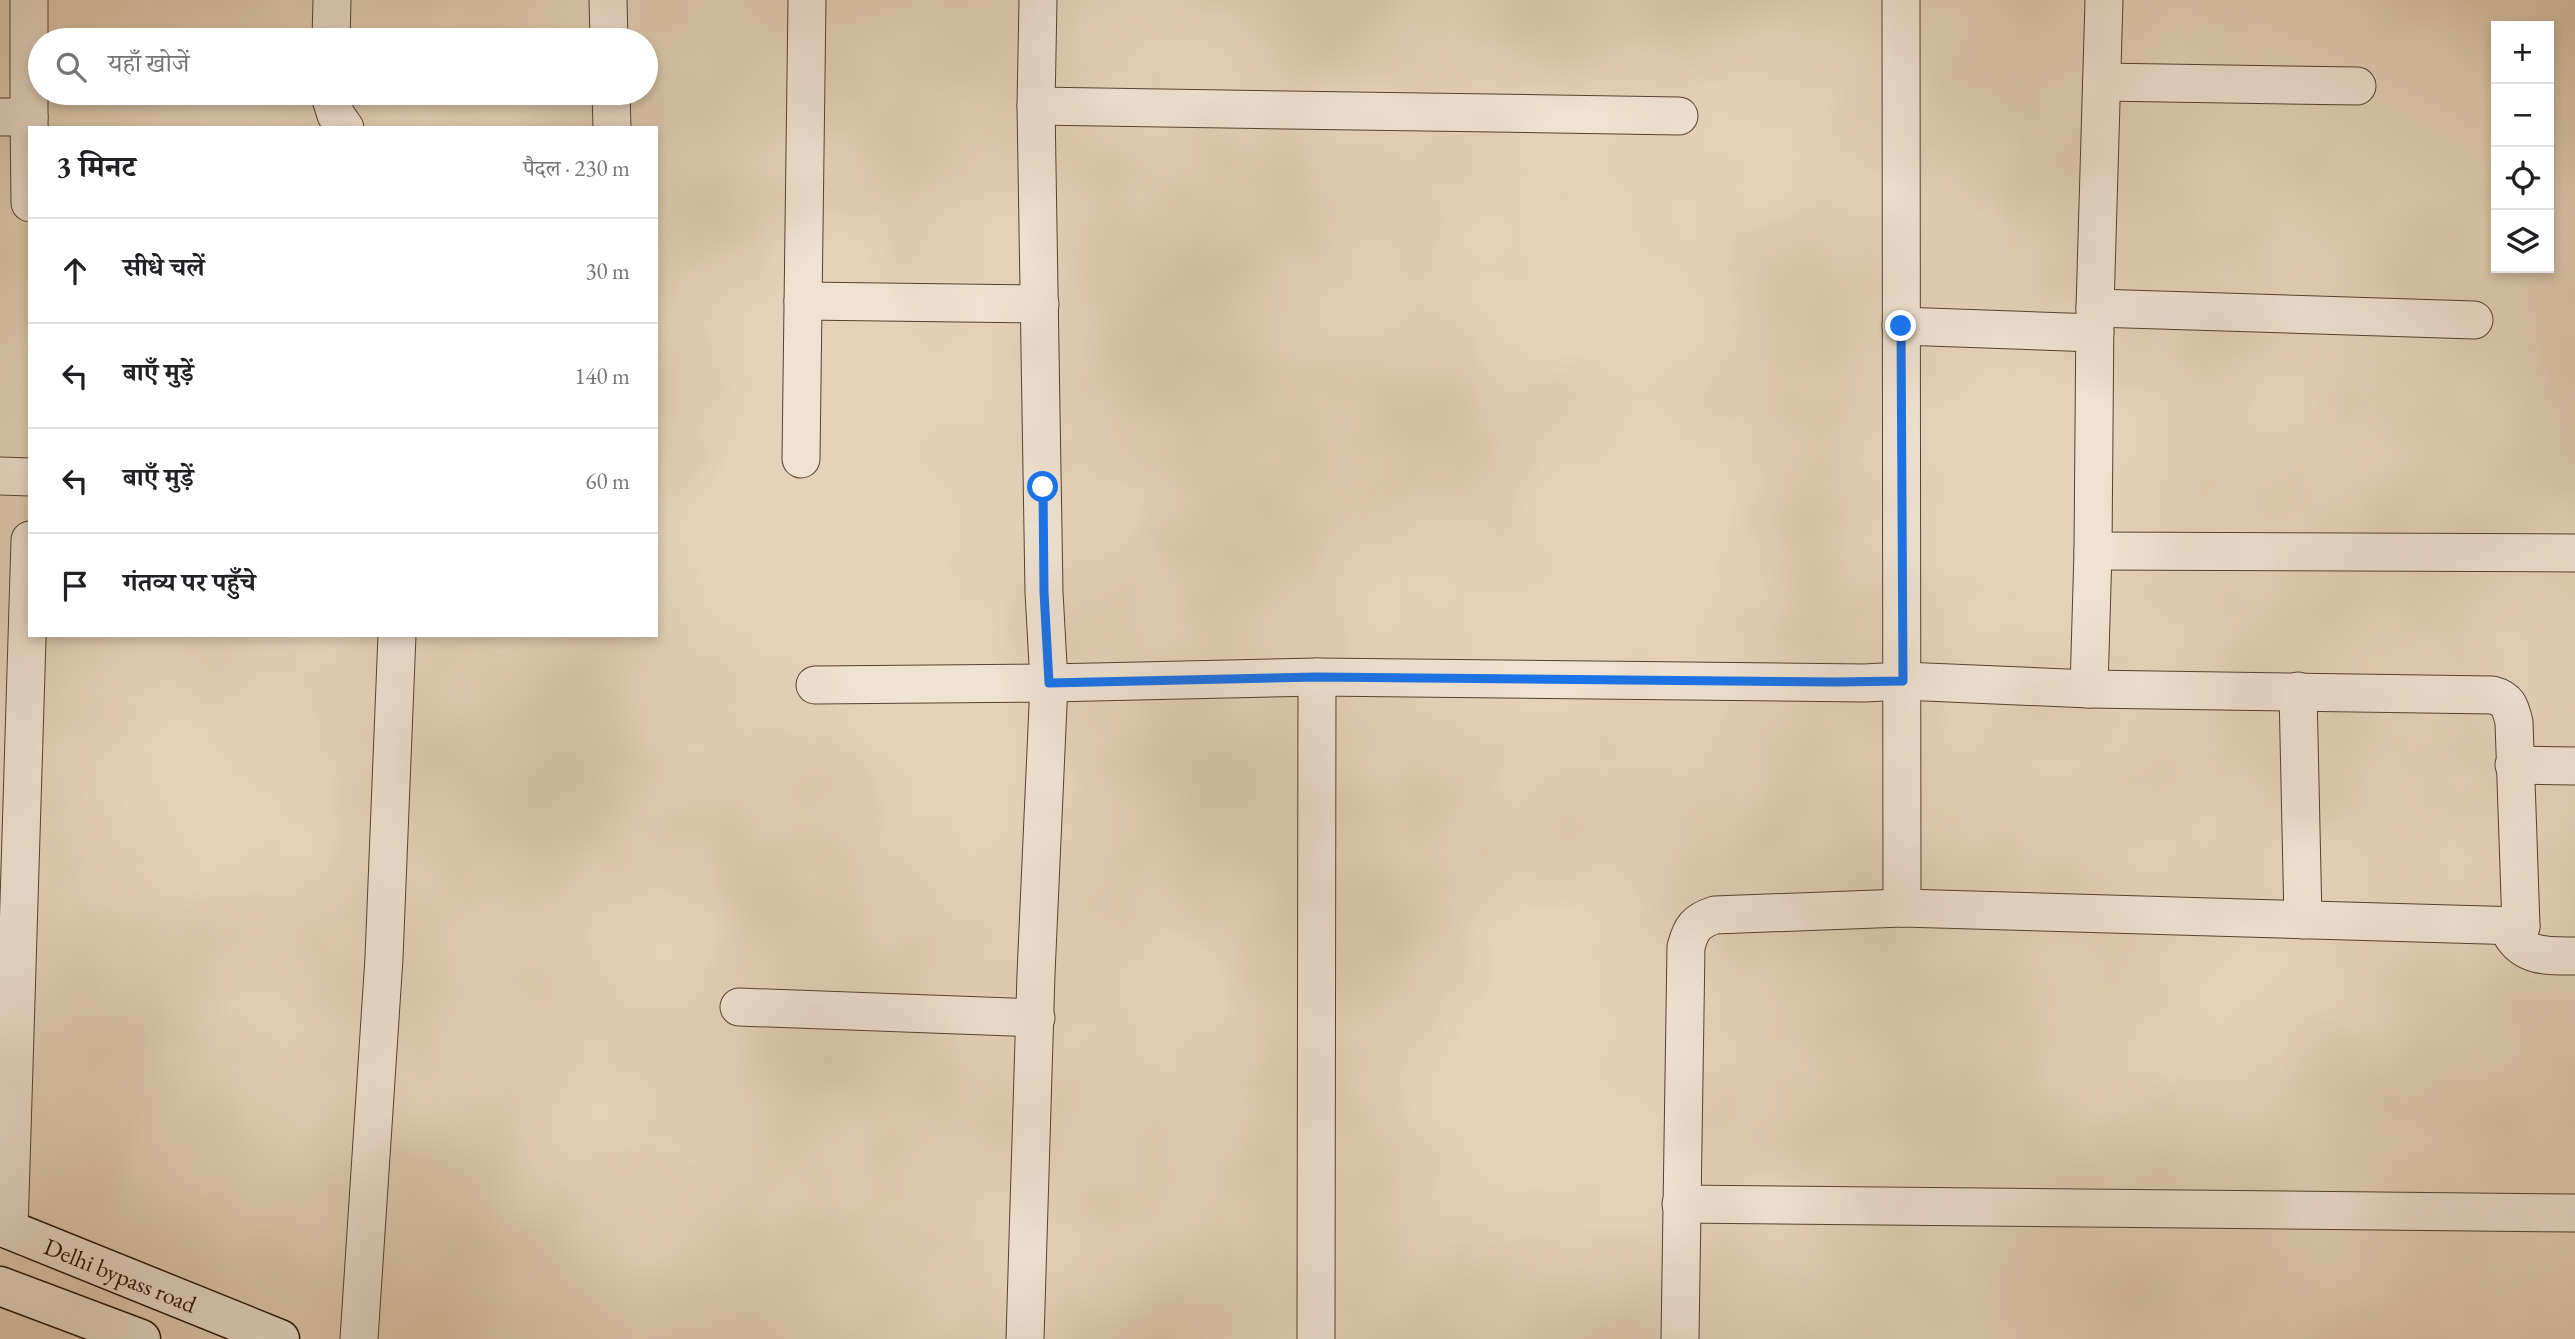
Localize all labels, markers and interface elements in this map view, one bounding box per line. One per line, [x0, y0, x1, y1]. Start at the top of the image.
map controls [2491, 21, 2554, 273]
button: + [2491, 21, 2554, 84]
search box [28, 28, 658, 105]
text: यहाँ खोजें [108, 46, 189, 80]
icon: search [52, 48, 90, 86]
button: − [2491, 84, 2554, 147]
text: 3 मिनट [56, 147, 136, 186]
button: locate [2491, 147, 2554, 210]
text: पैदल · 230 m [523, 153, 630, 183]
button: layers [2491, 210, 2554, 273]
text: सीधे चलें [123, 250, 205, 284]
icon: ahead [56, 252, 94, 290]
text: 30 m [585, 256, 630, 286]
route end [1885, 310, 1916, 341]
text: बाएँ मुड़ें [123, 355, 194, 389]
icon: left [56, 357, 94, 395]
text: 140 m [574, 361, 630, 391]
text: बाएँ मुड़ें [123, 460, 194, 494]
icon: left [56, 462, 94, 500]
text: 60 m [585, 466, 630, 496]
route start [1027, 471, 1058, 502]
text: गंतव्य पर पहुँचे [123, 565, 256, 599]
icon: arrive [56, 567, 94, 605]
street label: Delhi bypass road [40, 1230, 202, 1320]

